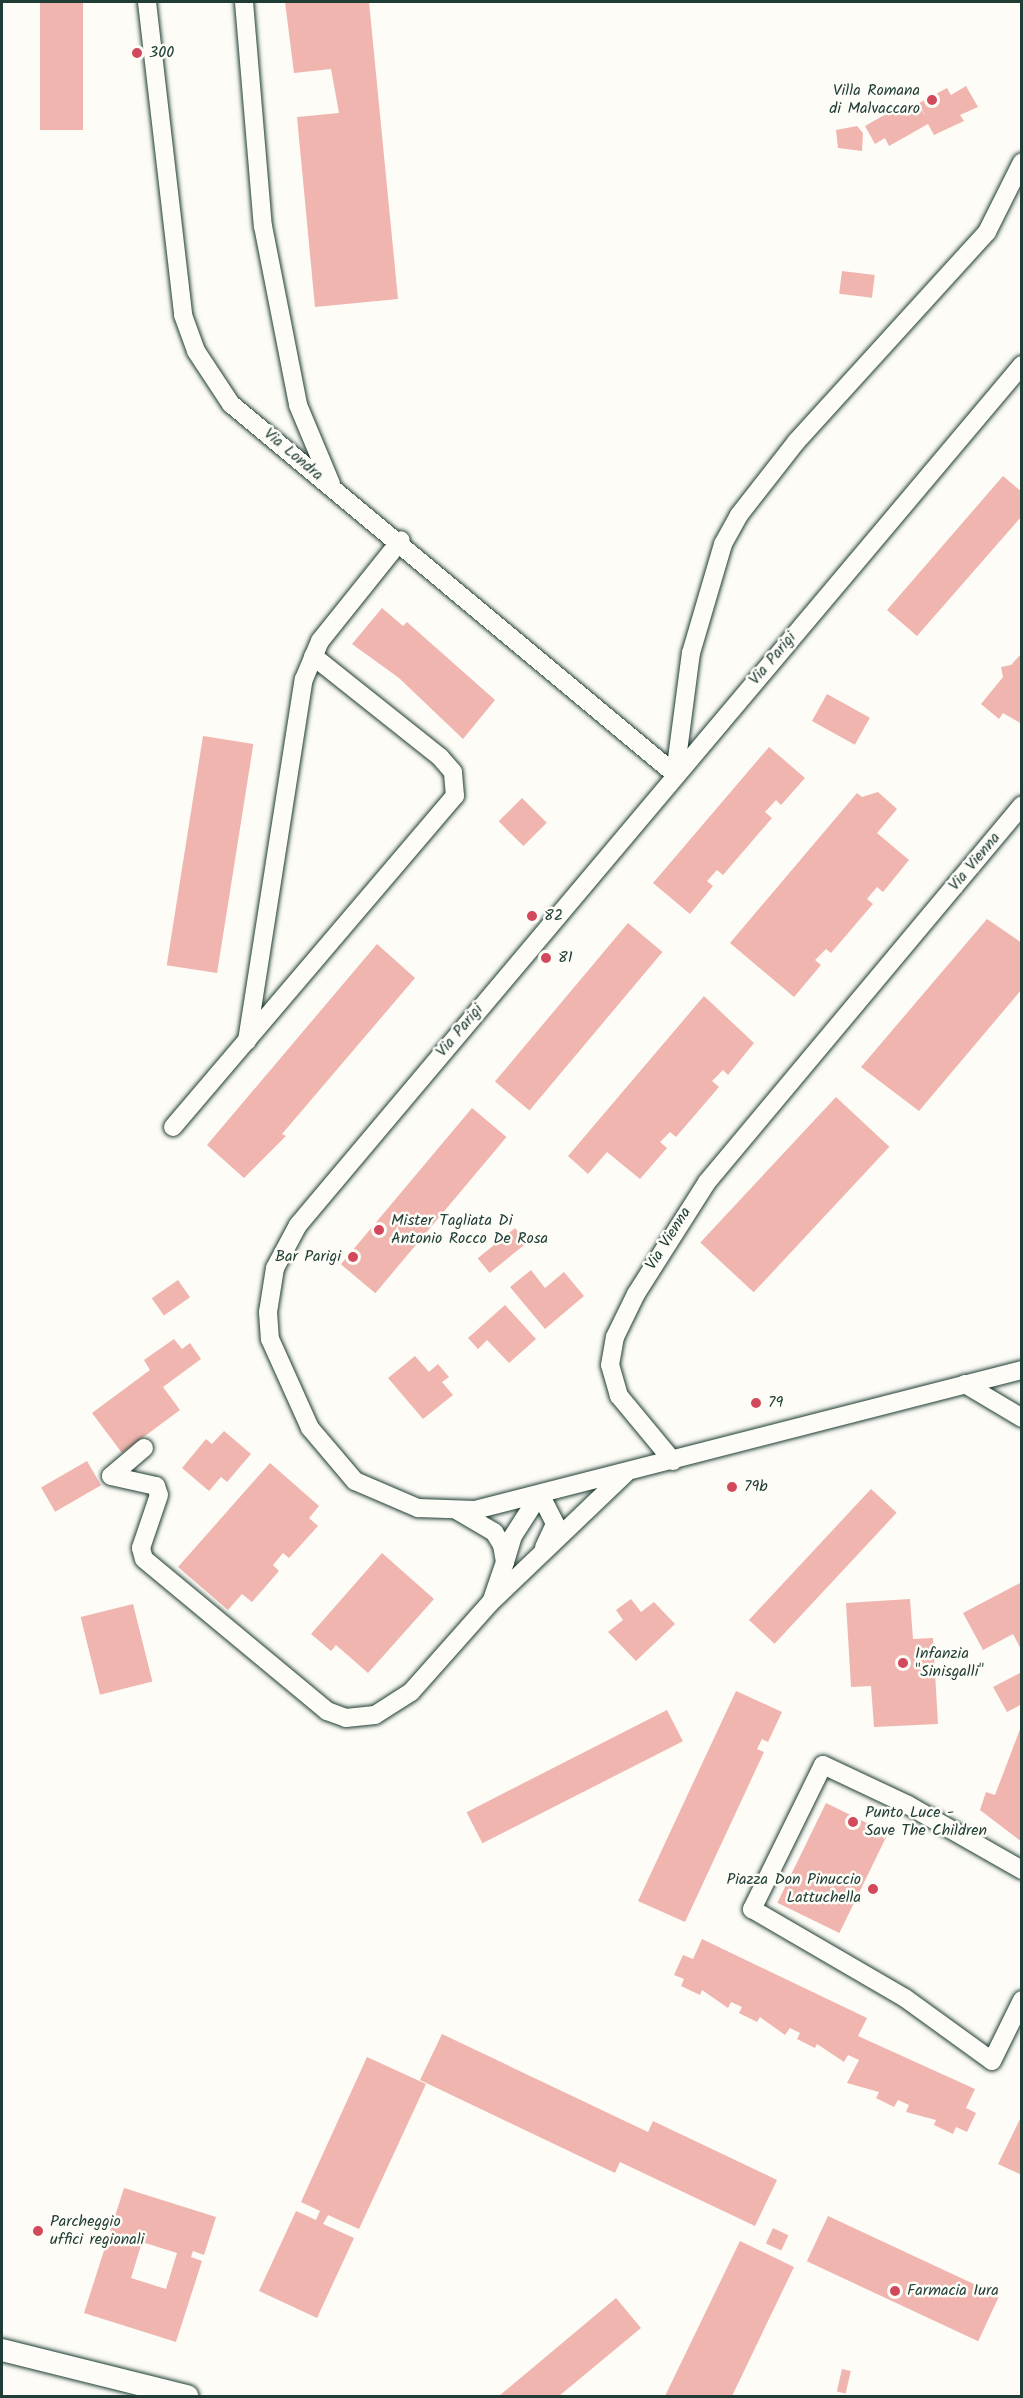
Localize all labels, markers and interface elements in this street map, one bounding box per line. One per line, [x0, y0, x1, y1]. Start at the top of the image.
place label: 300 [149, 43, 174, 63]
marker: 300 [130, 46, 144, 60]
place label: Villa Romana di Malvaccaro [829, 81, 920, 119]
marker: Villa Romana di Malvaccaro [925, 93, 939, 107]
street label: Via Londra [259, 425, 327, 485]
street label: Via Parigi [745, 629, 801, 689]
street label: Via Vienna [945, 829, 1005, 895]
place label: 82 [544, 906, 563, 926]
marker: 82 [525, 909, 539, 923]
place label: 81 [558, 948, 573, 968]
marker: 81 [539, 951, 553, 965]
street label: Via Parigi [432, 1001, 488, 1061]
street label: Via Vienna [642, 1204, 696, 1274]
place label: Mister Tagliata Di Antonio Rocco De Rosa [391, 1211, 548, 1249]
marker: Mister Tagliata Di Antonio Rocco De Rosa [372, 1223, 386, 1237]
place label: Bar Parigi [275, 1247, 341, 1267]
marker: Bar Parigi [346, 1250, 360, 1264]
place label: 79 [768, 1393, 783, 1413]
marker: 79 [749, 1396, 763, 1410]
place label: 79b [744, 1477, 768, 1497]
marker: 79b [725, 1480, 739, 1494]
place label: Infanzia "Sinisgalli" [915, 1644, 984, 1682]
marker: Infanzia "Sinisgalli" [896, 1656, 910, 1670]
place label: Punto Luce - Save The Children [865, 1803, 987, 1841]
marker: Punto Luce - Save The Children [846, 1815, 860, 1829]
place label: Piazza Don Pinuccio Lattuchella [726, 1870, 861, 1908]
marker: Piazza Don Pinuccio Lattuchella [866, 1882, 880, 1896]
place label: Parcheggio uffici regionali [50, 2212, 144, 2250]
marker: Parcheggio uffici regionali [31, 2224, 45, 2238]
place label: Farmacia Iura [907, 2281, 999, 2301]
marker: Farmacia Iura [888, 2284, 902, 2298]

